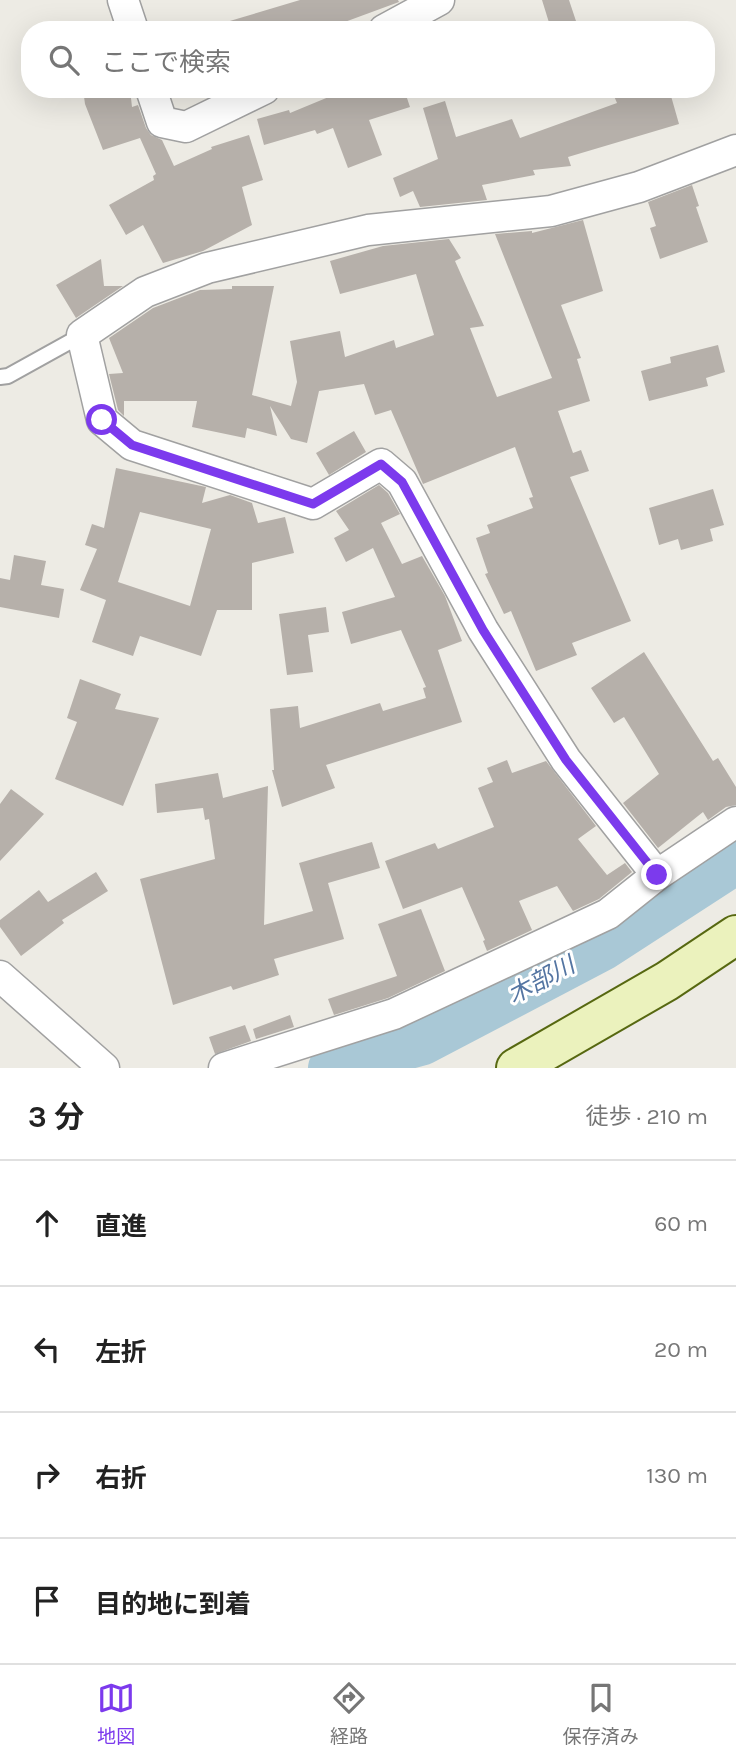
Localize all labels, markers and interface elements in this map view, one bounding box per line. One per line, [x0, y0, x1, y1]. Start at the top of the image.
search box [21, 21, 715, 98]
icon: search [45, 41, 83, 79]
text: ここで検索 [101, 47, 231, 78]
route start [86, 404, 117, 435]
route end [641, 859, 672, 890]
water label: 木部川 [503, 949, 582, 1009]
text: 3 分 [28, 1099, 84, 1135]
text: 徒歩 · 210 m [585, 1103, 708, 1130]
icon: ahead [28, 1204, 66, 1242]
text: 60 m [654, 1210, 708, 1237]
text: 直進 [95, 1211, 147, 1242]
icon: left [28, 1330, 66, 1368]
text: 20 m [654, 1336, 708, 1363]
text: 左折 [95, 1337, 147, 1368]
icon: right [28, 1456, 66, 1494]
text: 130 m [646, 1462, 708, 1489]
text: 右折 [95, 1463, 147, 1494]
icon: arrive [28, 1582, 66, 1620]
text: 目的地に到着 [95, 1589, 251, 1620]
tab: 地図 [97, 1679, 135, 1748]
tab: 経路 [330, 1679, 368, 1748]
tab: 保存済み [563, 1679, 639, 1748]

